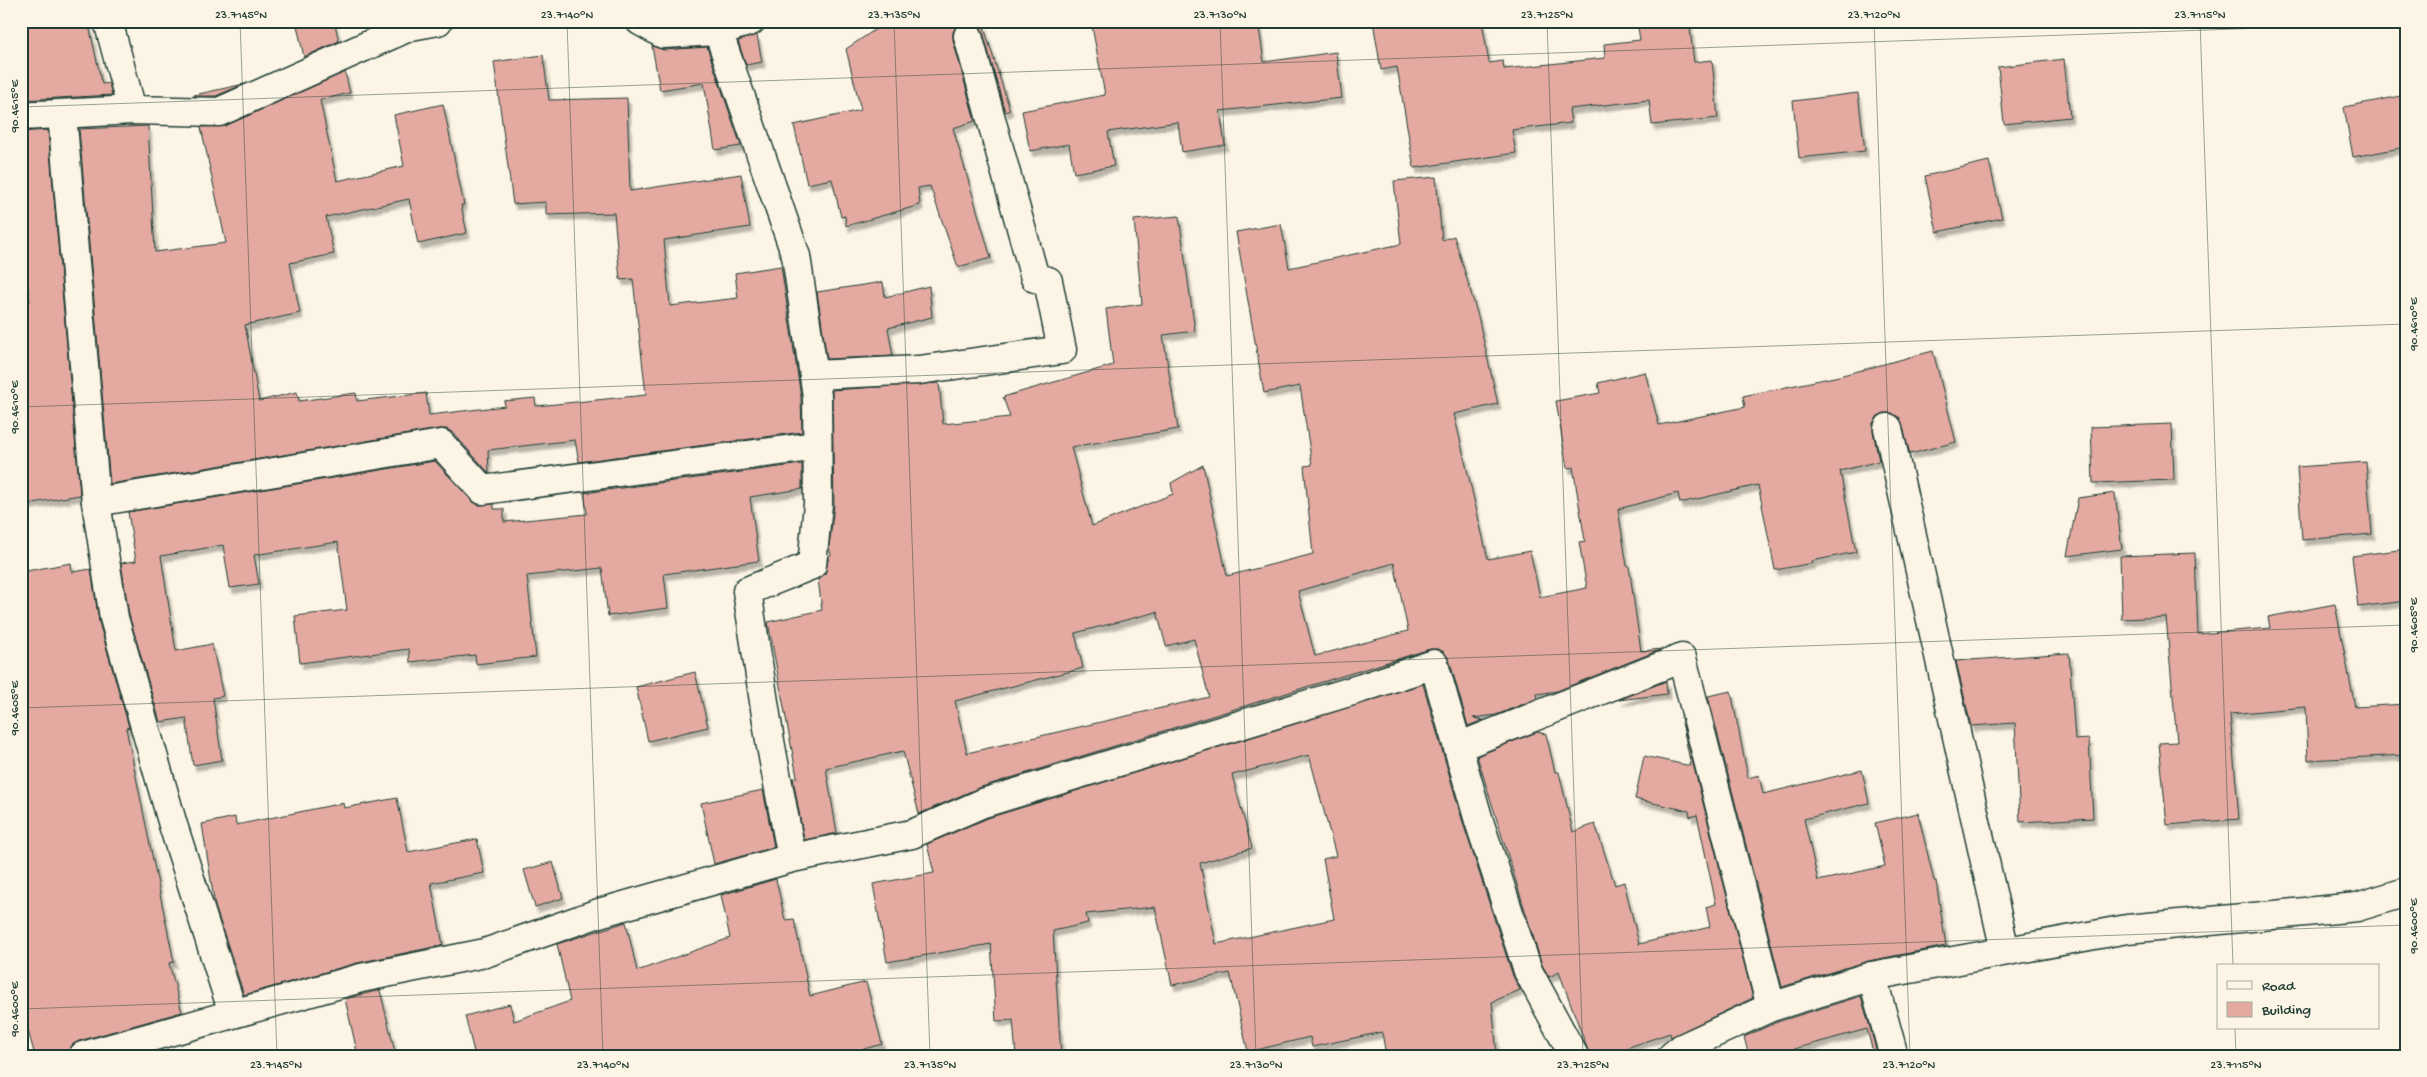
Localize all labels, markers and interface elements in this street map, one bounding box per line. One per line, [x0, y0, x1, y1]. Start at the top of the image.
text: 23.7145°N [215, 9, 267, 23]
text: 23.7140°N [541, 9, 594, 23]
text: 23.7135°N [868, 9, 921, 23]
text: 23.7130°N [1193, 9, 1247, 23]
text: 23.7125°N [1521, 9, 1573, 23]
text: 23.7120°N [1848, 9, 1901, 23]
text: 23.7115°N [2174, 9, 2226, 23]
text: 90.4615°E [9, 79, 23, 133]
text: 90.4610°E [2408, 297, 2422, 351]
text: 90.4610°E [9, 380, 23, 434]
text: 90.4605°E [2408, 597, 2422, 653]
text: 90.4605°E [9, 680, 23, 736]
text: 90.4600°E [2408, 898, 2422, 954]
legend [2217, 964, 2380, 1030]
text: Road [2262, 978, 2296, 996]
text: 90.4600°E [9, 981, 23, 1037]
text: Building [2261, 1002, 2311, 1020]
text: 23.7145°N [250, 1059, 302, 1073]
text: 23.7140°N [577, 1059, 630, 1073]
text: 23.7135°N [904, 1059, 957, 1073]
text: 23.7130°N [1229, 1059, 1283, 1073]
text: 23.7125°N [1557, 1059, 1609, 1073]
text: 23.7120°N [1883, 1059, 1936, 1073]
text: 23.7115°N [2210, 1059, 2262, 1073]

